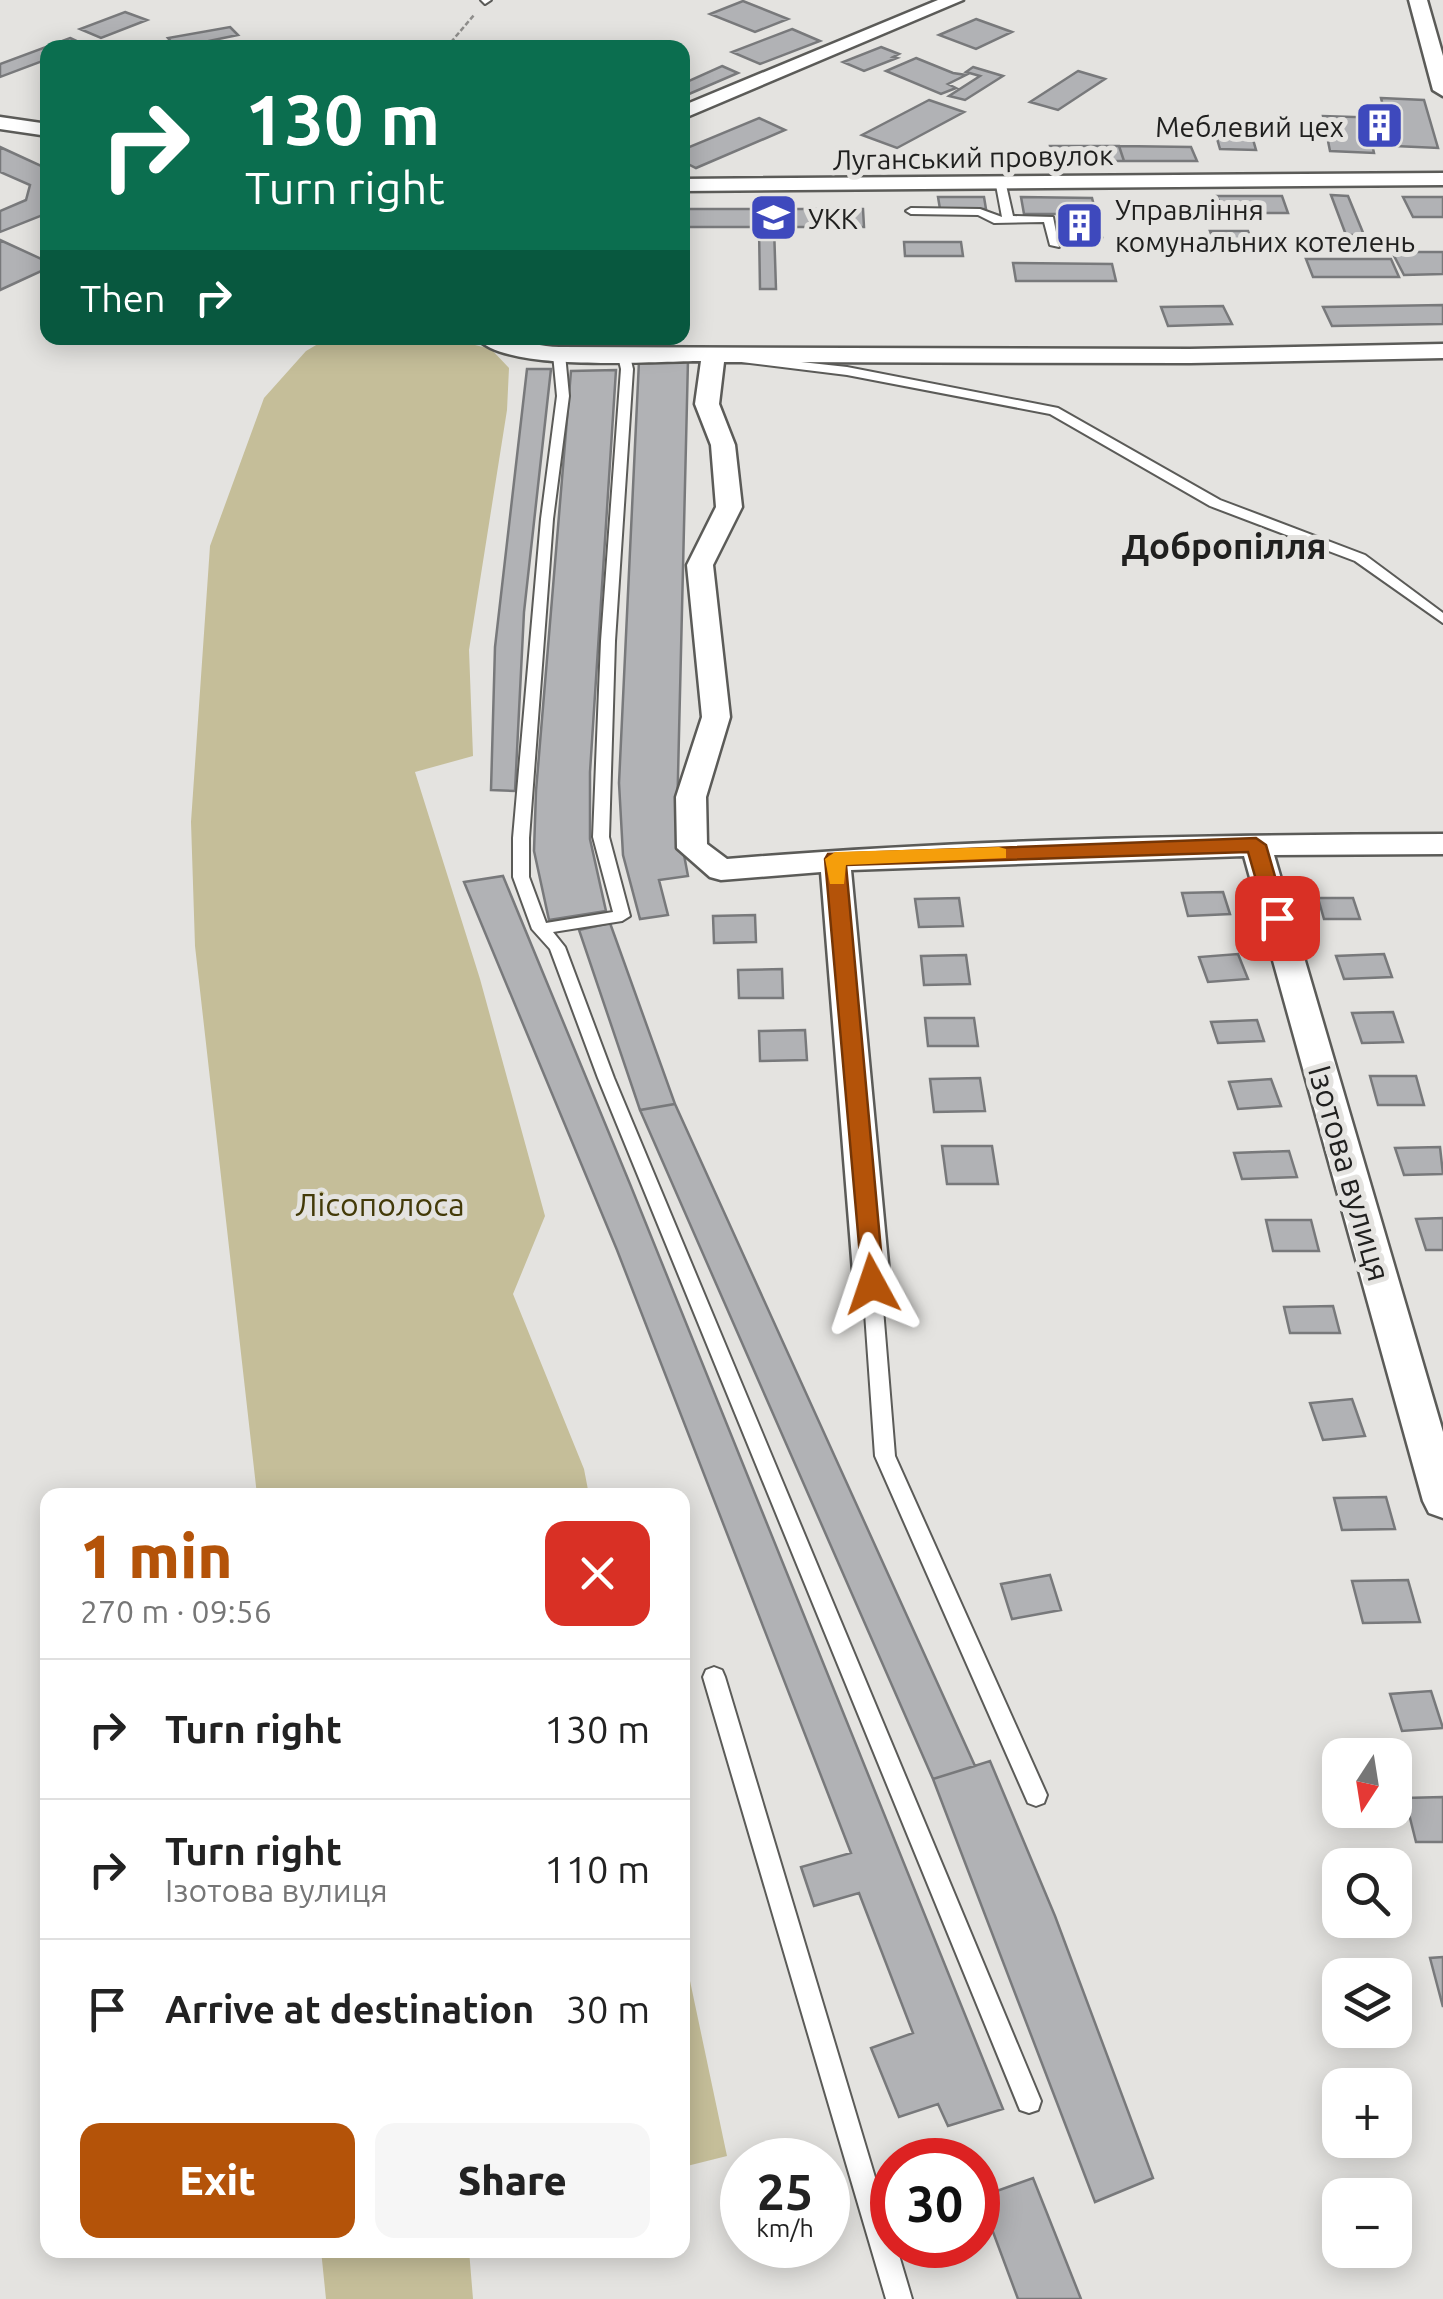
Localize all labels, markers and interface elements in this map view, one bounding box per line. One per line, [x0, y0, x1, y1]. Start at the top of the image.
icon: right [80, 80, 210, 210]
text: 130 m [245, 80, 440, 158]
building icon: Меблевий цех [1353, 100, 1405, 152]
place label: Меблевий цех [1155, 111, 1344, 142]
street label: Луганський провулок [832, 139, 1114, 175]
text: Turn right [245, 162, 445, 213]
school or university icon: УКК [747, 192, 799, 244]
place label: Управління комунальних котелень [1115, 194, 1415, 257]
building icon: Управління комунальних котелень [1054, 199, 1106, 251]
place label: УКК [808, 203, 858, 234]
icon: right [186, 270, 241, 325]
text: Then [80, 277, 166, 319]
district label: Добропілля [1121, 526, 1327, 566]
pin [1235, 876, 1320, 961]
icon: arrive [1250, 891, 1305, 946]
street label: Ізотова вулиця [1302, 1061, 1398, 1285]
park label: Лісополоса [295, 1186, 465, 1222]
position arrow [820, 1232, 924, 1336]
button: close [545, 1521, 650, 1626]
text: 1 min [80, 1522, 233, 1589]
text: 270 m · 09:56 [80, 1593, 272, 1629]
icon: right [80, 1702, 135, 1757]
text: Turn right [165, 1708, 342, 1750]
text: 130 m [544, 1708, 650, 1750]
north arrow [1322, 1738, 1412, 1828]
map controls [1322, 1738, 1412, 2268]
text: Turn right [165, 1830, 342, 1872]
icon: right [80, 1842, 135, 1897]
text: 110 m [544, 1848, 650, 1890]
button: search [1322, 1848, 1412, 1938]
text: Ізотова вулиця [165, 1872, 388, 1908]
button: layers [1322, 1958, 1412, 2048]
icon: arrive [80, 1982, 135, 2037]
text: Arrive at destination [165, 1988, 534, 2030]
text: 30 m [566, 1988, 650, 2030]
button: + [1322, 2068, 1412, 2158]
button: Exit [80, 2123, 355, 2238]
button: Share [375, 2123, 650, 2238]
speed limit sign: 30 [870, 2138, 1000, 2268]
text: 25 [757, 2163, 813, 2219]
button: − [1322, 2178, 1412, 2268]
text: km/h [756, 2214, 814, 2242]

